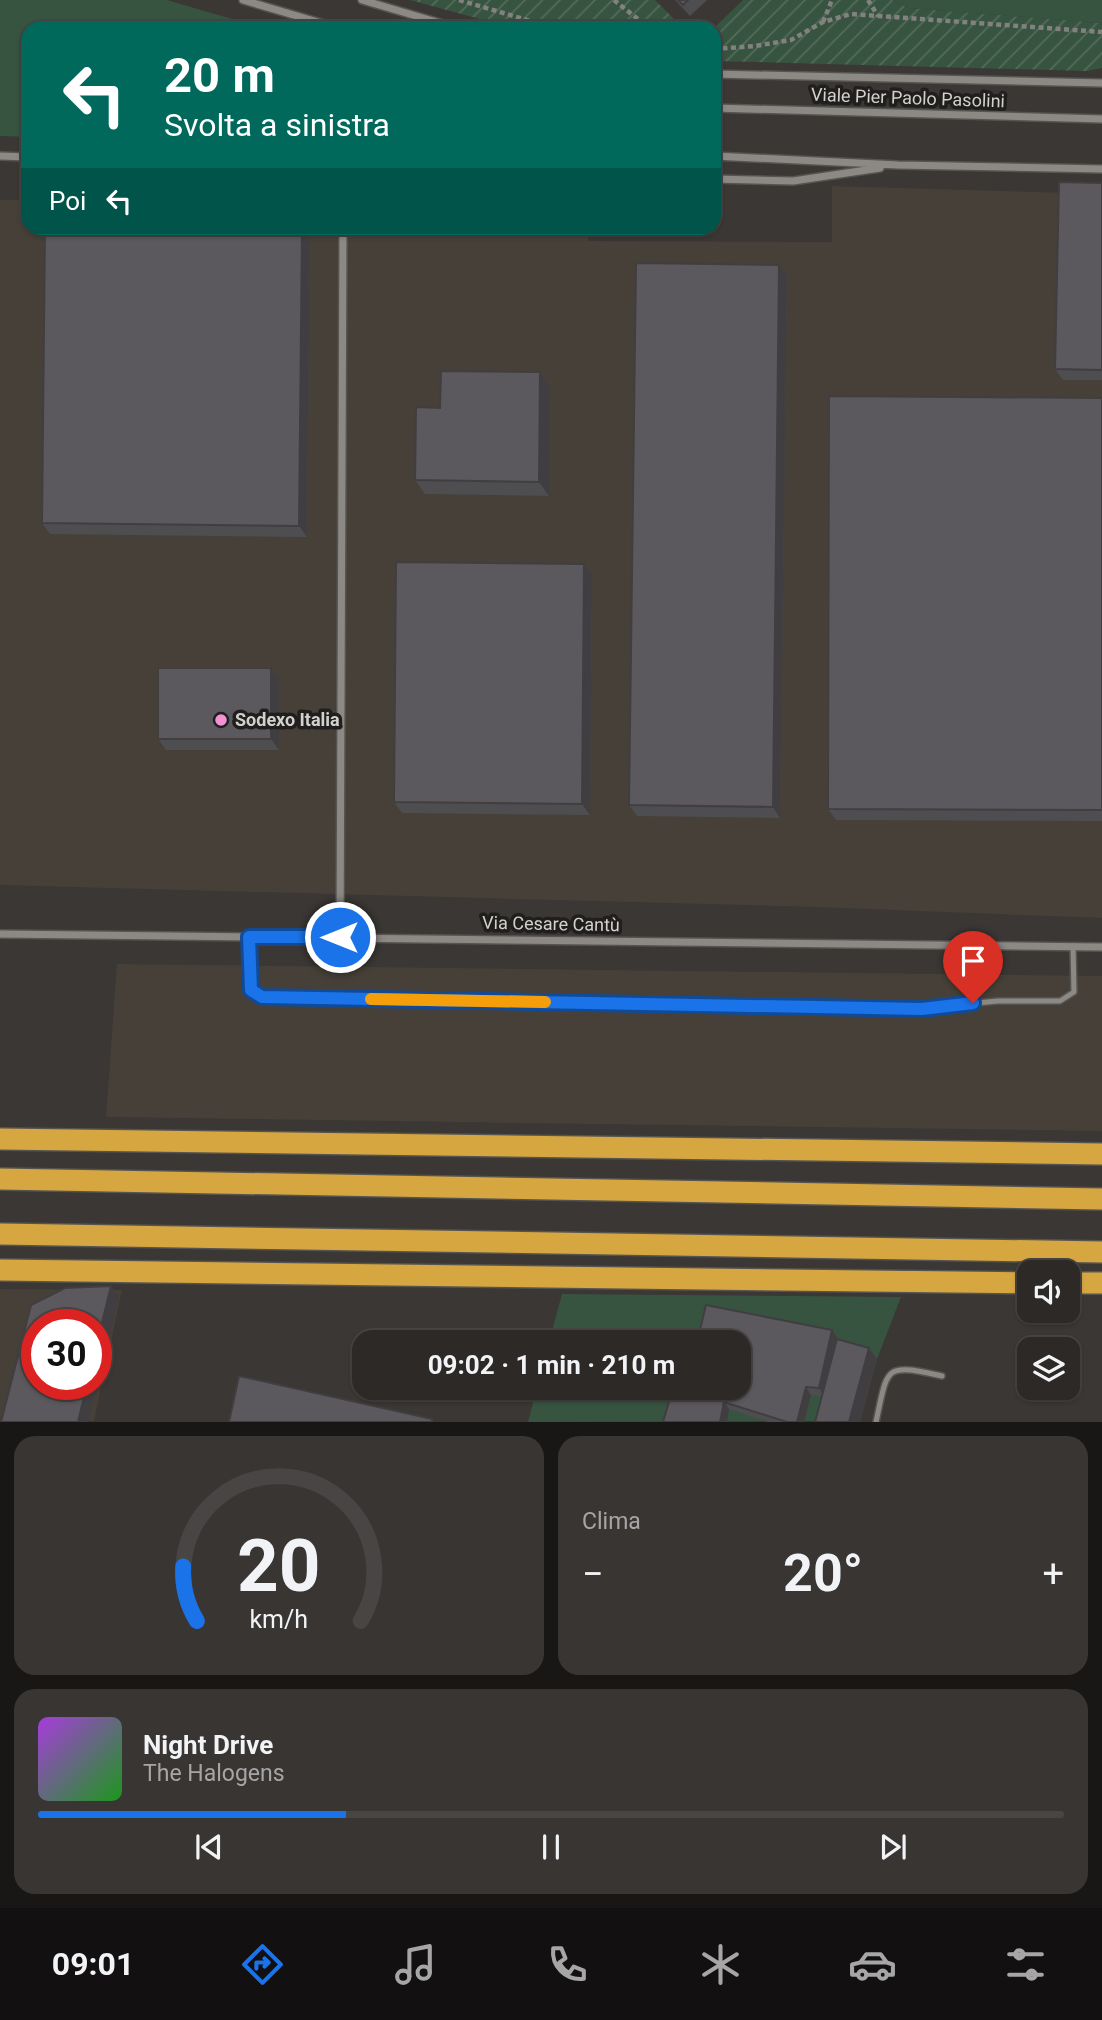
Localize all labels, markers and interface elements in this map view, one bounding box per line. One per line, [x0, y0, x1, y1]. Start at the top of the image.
text: 20 m [164, 47, 275, 104]
icon: left [49, 49, 140, 140]
street label: Viale Pier Paolo Pasolini [811, 84, 1005, 111]
text: Svolta a sinistra [164, 106, 390, 144]
icon: left [100, 182, 138, 220]
text: Poi [49, 186, 86, 216]
place label: Sodexo Italia [235, 709, 340, 730]
marker: Sodexo Italia [213, 712, 229, 728]
position arrow [303, 900, 377, 974]
street label: Via Cesare Cantù [482, 912, 620, 935]
pin [943, 931, 1003, 1003]
icon: arrive [954, 942, 992, 980]
map controls [1017, 1260, 1080, 1400]
button: sound [1017, 1260, 1080, 1323]
speed limit sign: 30 [21, 1309, 112, 1400]
button: layers [1017, 1337, 1080, 1400]
text: 09:02 · 1 min · 210 m [428, 1350, 675, 1380]
text: Clima [582, 1508, 641, 1535]
text: 20 [237, 1524, 321, 1610]
text: 20° [783, 1543, 863, 1604]
text: − [582, 1552, 604, 1596]
text: + [1042, 1552, 1064, 1596]
text: km/h [250, 1605, 308, 1634]
text: Night Drive [143, 1730, 273, 1760]
text: The Halogens [143, 1760, 285, 1787]
icon: previous [190, 1828, 228, 1866]
icon: pause [532, 1828, 570, 1866]
icon: next [874, 1828, 912, 1866]
icon: directions [238, 1940, 287, 1989]
icon: music [391, 1940, 440, 1989]
icon: phone [543, 1940, 592, 1989]
icon: climate [696, 1940, 745, 1989]
icon: car [848, 1940, 897, 1989]
icon: filters [1001, 1940, 1050, 1989]
text: 09:01 [52, 1945, 134, 1983]

